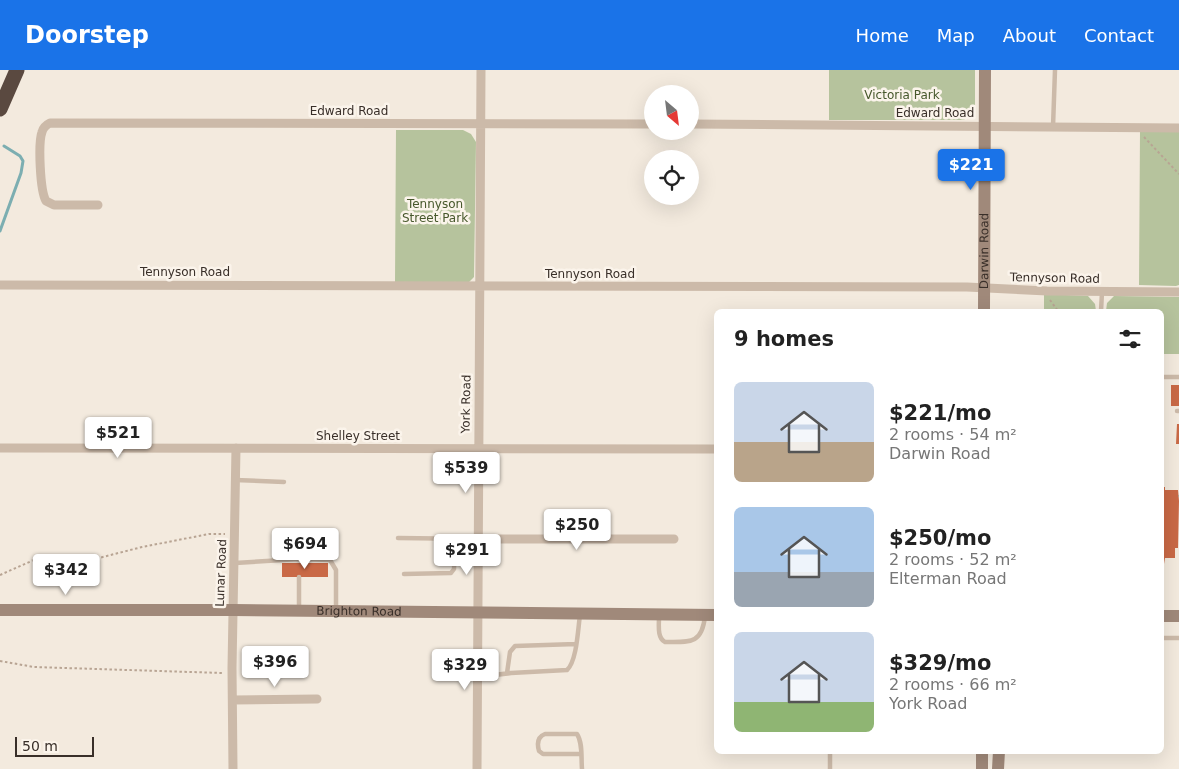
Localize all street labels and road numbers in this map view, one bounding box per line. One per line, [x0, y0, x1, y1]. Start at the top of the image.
street label: Edward Road [310, 104, 388, 118]
street label: Edward Road [896, 106, 974, 120]
street label: Darwin Road [977, 213, 991, 289]
street label: Tennyson Road [139, 265, 230, 279]
street label: Tennyson Road [544, 267, 635, 281]
street label: Tennyson Road [1009, 270, 1100, 286]
street label: York Road [458, 374, 474, 435]
street label: Shelley Street [316, 429, 400, 443]
street label: Lunar Road [213, 539, 229, 607]
street label: Brighton Road [316, 604, 402, 619]

